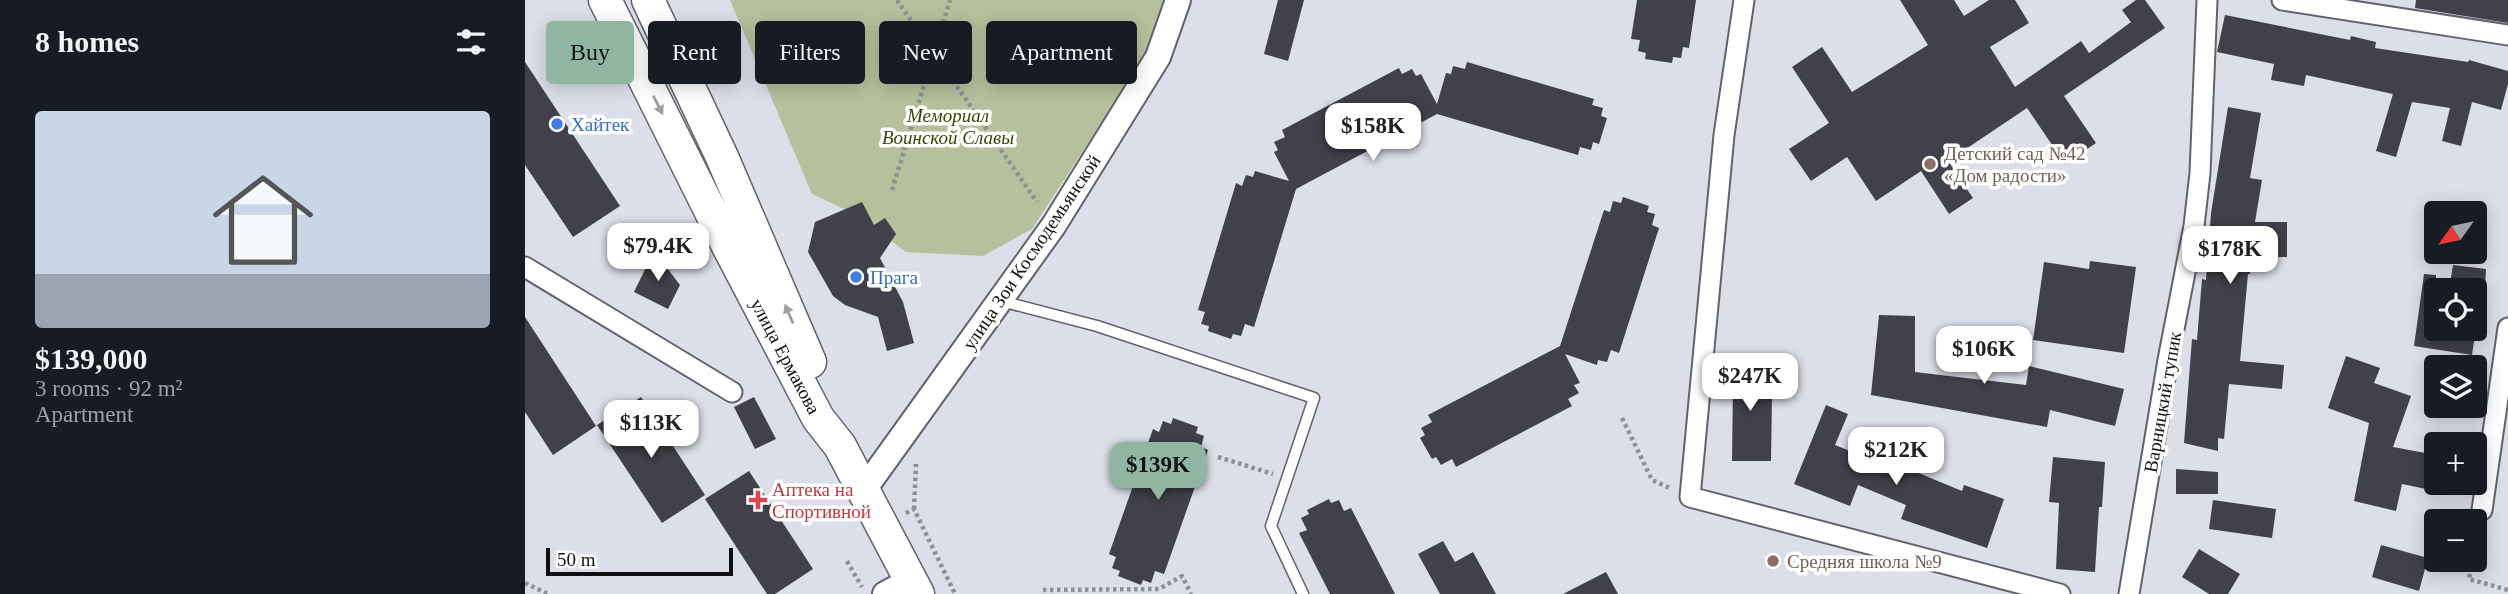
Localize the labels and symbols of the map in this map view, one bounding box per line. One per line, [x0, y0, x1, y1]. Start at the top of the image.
one-way arrow [652, 95, 663, 115]
pin: $158K [1324, 104, 1422, 163]
park label: Мемориал Воинской Славы [882, 105, 1014, 148]
place label: Хайтек [571, 114, 630, 135]
marker: Хайтек [549, 116, 565, 132]
place label: Детский сад №42 «Дом радости» [1944, 143, 2086, 186]
street label: улица Зои Космодемьянской [958, 151, 1105, 354]
marker: Детский сад №42 «Дом радости» [1922, 156, 1938, 172]
north arrow [2424, 201, 2487, 264]
pin: $79.4K [601, 224, 715, 283]
pin: $178K [2181, 226, 2279, 286]
place label: Прага [870, 267, 918, 288]
marker: Прага [848, 269, 864, 285]
street label: улица Ермакова [746, 295, 825, 418]
one-way arrow [784, 303, 795, 324]
pin: $106K [1935, 326, 2033, 386]
street label: Варницкий тупик [2140, 329, 2185, 474]
pin: $247K [1701, 354, 1799, 413]
pin: $113K [602, 400, 700, 460]
pin: $212K [1847, 428, 1945, 487]
pin: $139K [1109, 442, 1207, 502]
place label: Аптека на Спортивной [772, 479, 871, 522]
marker: Аптека на Спортивной [750, 492, 766, 508]
scale bar [546, 545, 733, 577]
place label: Средняя школа №9 [1787, 551, 1942, 572]
marker: Средняя школа №9 [1765, 553, 1781, 569]

